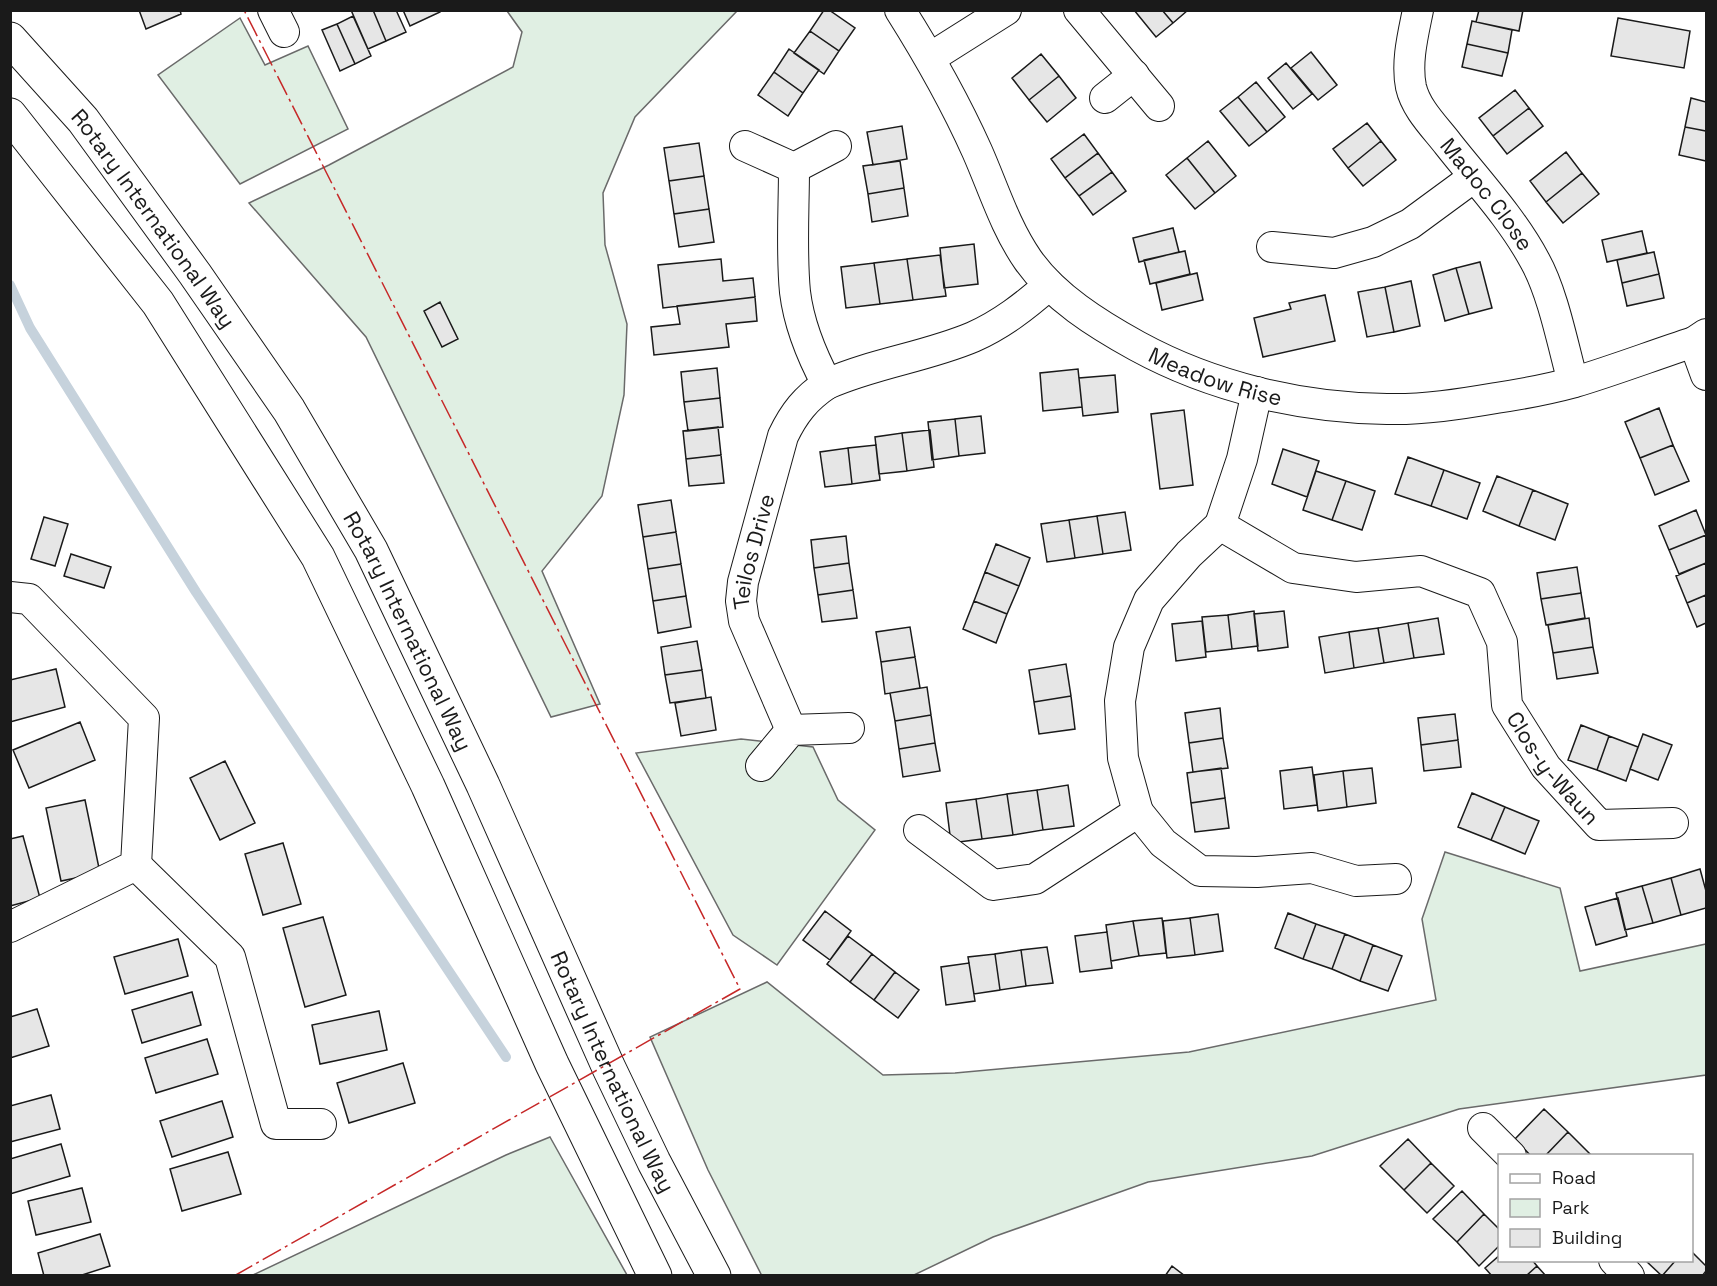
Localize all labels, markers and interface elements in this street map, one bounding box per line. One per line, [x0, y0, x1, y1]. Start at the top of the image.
street label: Rotary International Way [65, 103, 242, 333]
street label: Madoc Close [1434, 132, 1540, 256]
street label: Meadow Rise [1144, 340, 1285, 412]
street label: Teilos Drive [726, 490, 781, 611]
street label: Rotary International Way [337, 506, 479, 755]
street label: Clos-y-Waun [1501, 706, 1606, 830]
street label: Rotary International Way [545, 946, 681, 1197]
legend [1498, 1154, 1693, 1262]
text: Road [1552, 1166, 1596, 1189]
text: Park [1552, 1196, 1590, 1219]
text: Building [1552, 1226, 1622, 1249]

